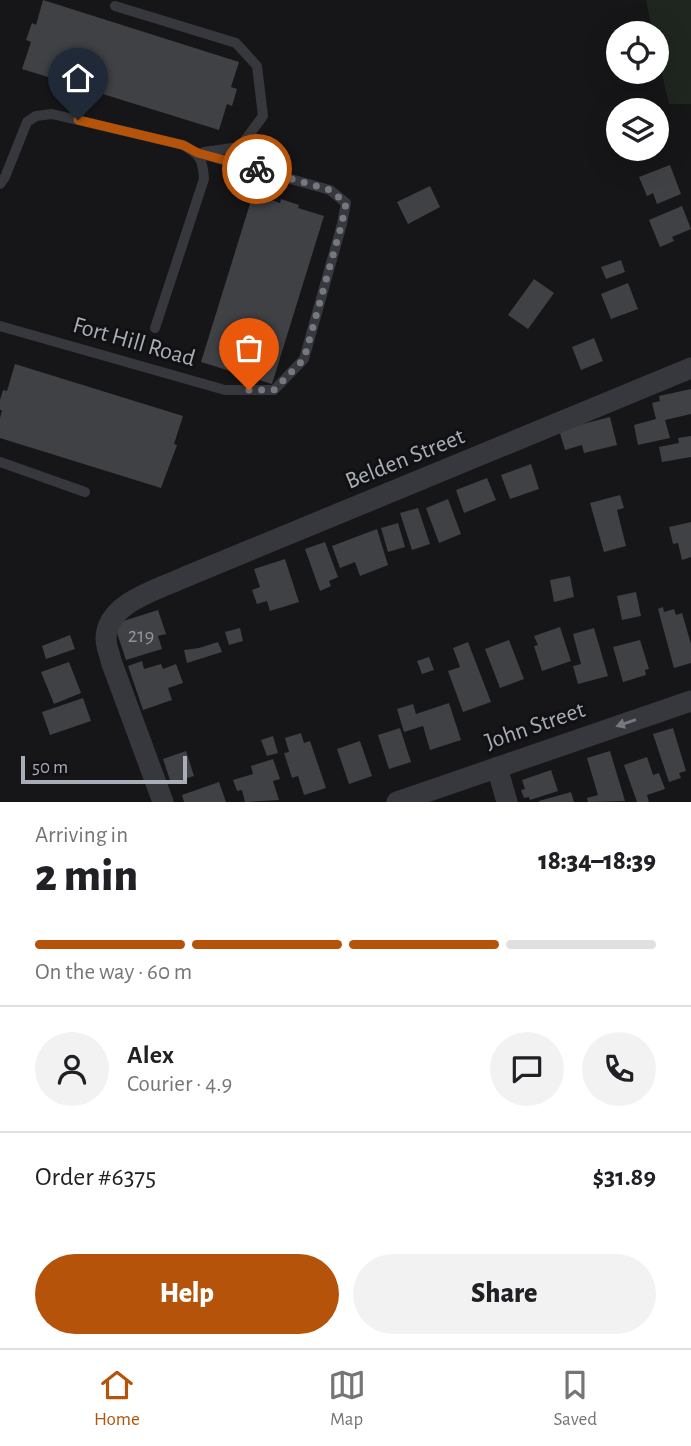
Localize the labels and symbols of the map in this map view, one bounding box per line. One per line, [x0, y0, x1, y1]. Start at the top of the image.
pin [48, 48, 108, 120]
courier [222, 134, 292, 204]
street label: Fort Hill Road [70, 313, 198, 371]
pin [219, 318, 279, 390]
street label: Belden Street [342, 424, 468, 494]
house number: 219 [128, 625, 154, 646]
street label: John Street [482, 698, 588, 754]
one-way arrow [616, 718, 637, 729]
scale bar [21, 753, 187, 785]

